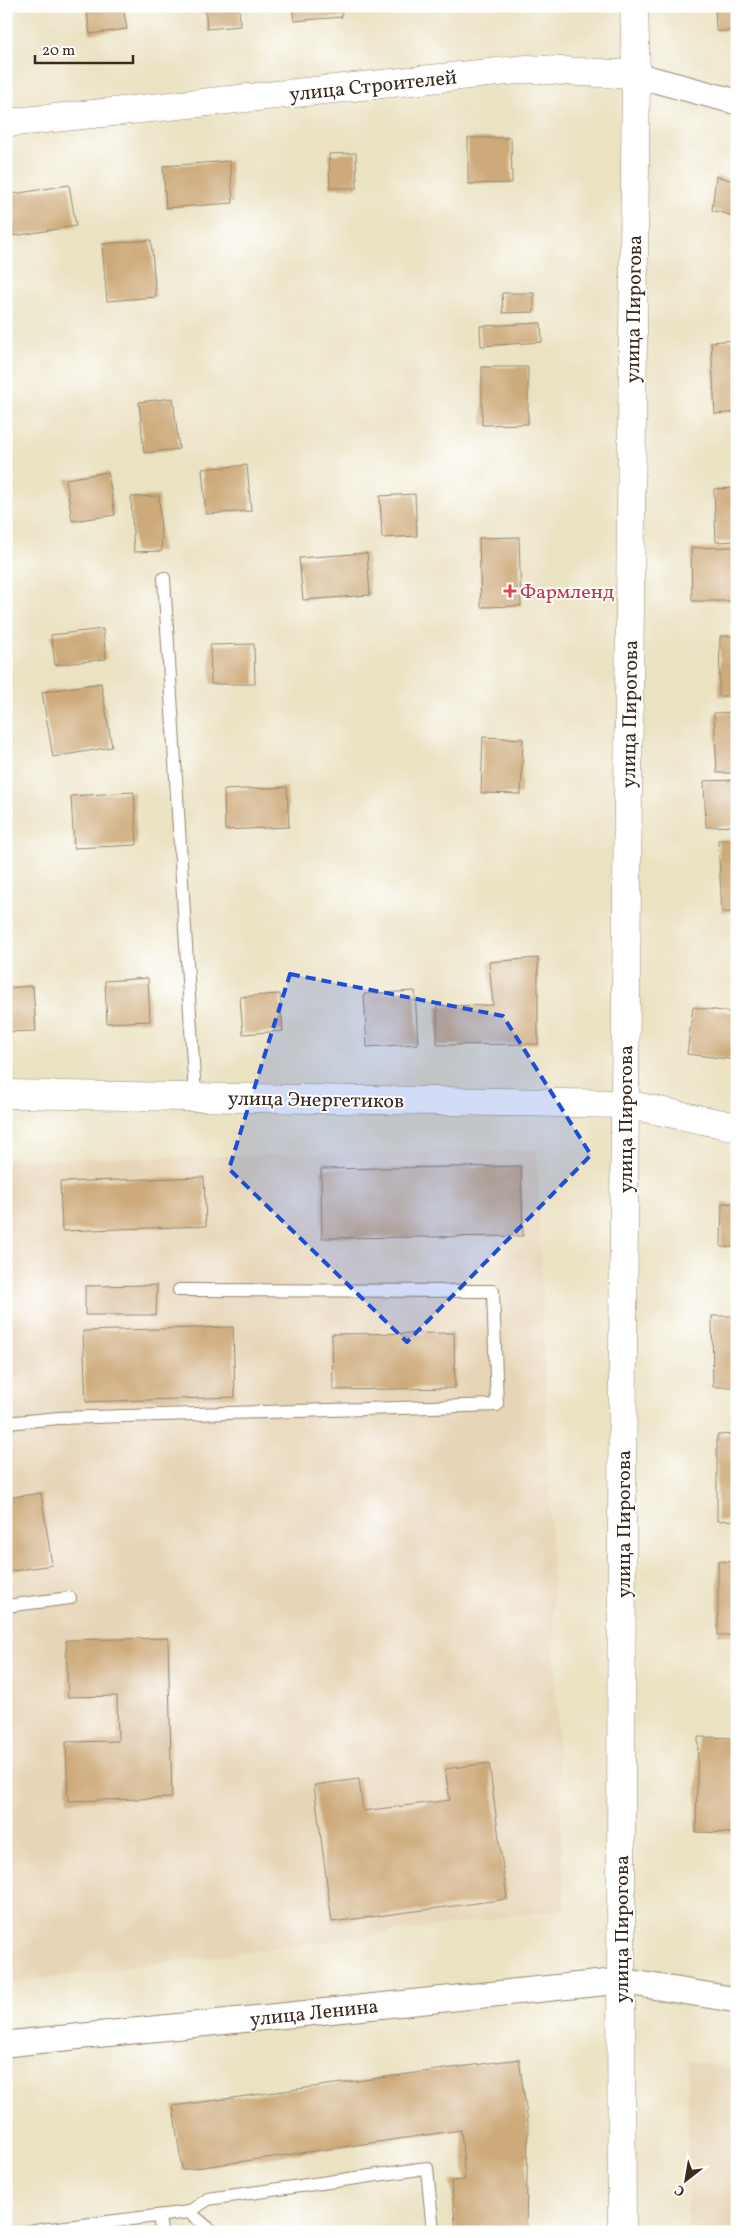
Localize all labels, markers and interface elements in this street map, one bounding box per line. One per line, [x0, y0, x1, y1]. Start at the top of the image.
scale bar [35, 32, 132, 64]
text: 20 m [42, 41, 75, 62]
street label: улица Строителей [288, 64, 458, 110]
street label: улица Пирогова [620, 235, 650, 383]
place label: Фармленд [520, 579, 614, 607]
marker: Фармленд [504, 585, 516, 597]
street label: улица Пирогова [616, 640, 646, 788]
street label: улица Пирогова [613, 1045, 641, 1193]
street label: улица Энергетиков [228, 1085, 404, 1117]
street label: улица Пирогова [611, 1450, 639, 1598]
street label: улица Пирогова [609, 1855, 637, 2003]
street label: улица Ленина [249, 1993, 380, 2035]
north arrow [660, 2156, 710, 2206]
text: С [671, 2179, 689, 2200]

